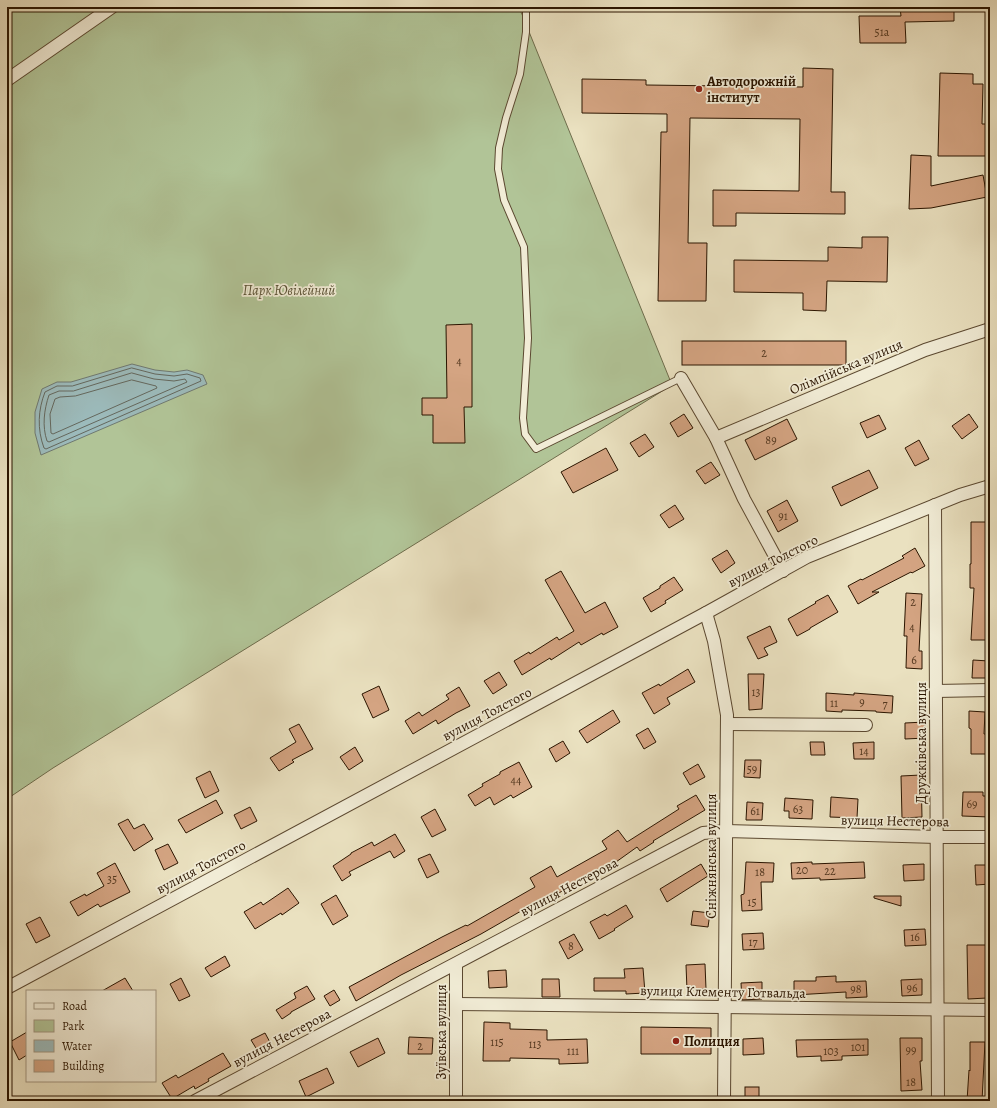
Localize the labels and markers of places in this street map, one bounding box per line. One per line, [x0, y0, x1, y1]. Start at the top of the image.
place label: Автодорожній інститут [706, 72, 796, 107]
marker: Автодорожній інститут [694, 84, 704, 94]
place label: Полиция [684, 1032, 740, 1051]
marker: Полиция [671, 1036, 681, 1046]

